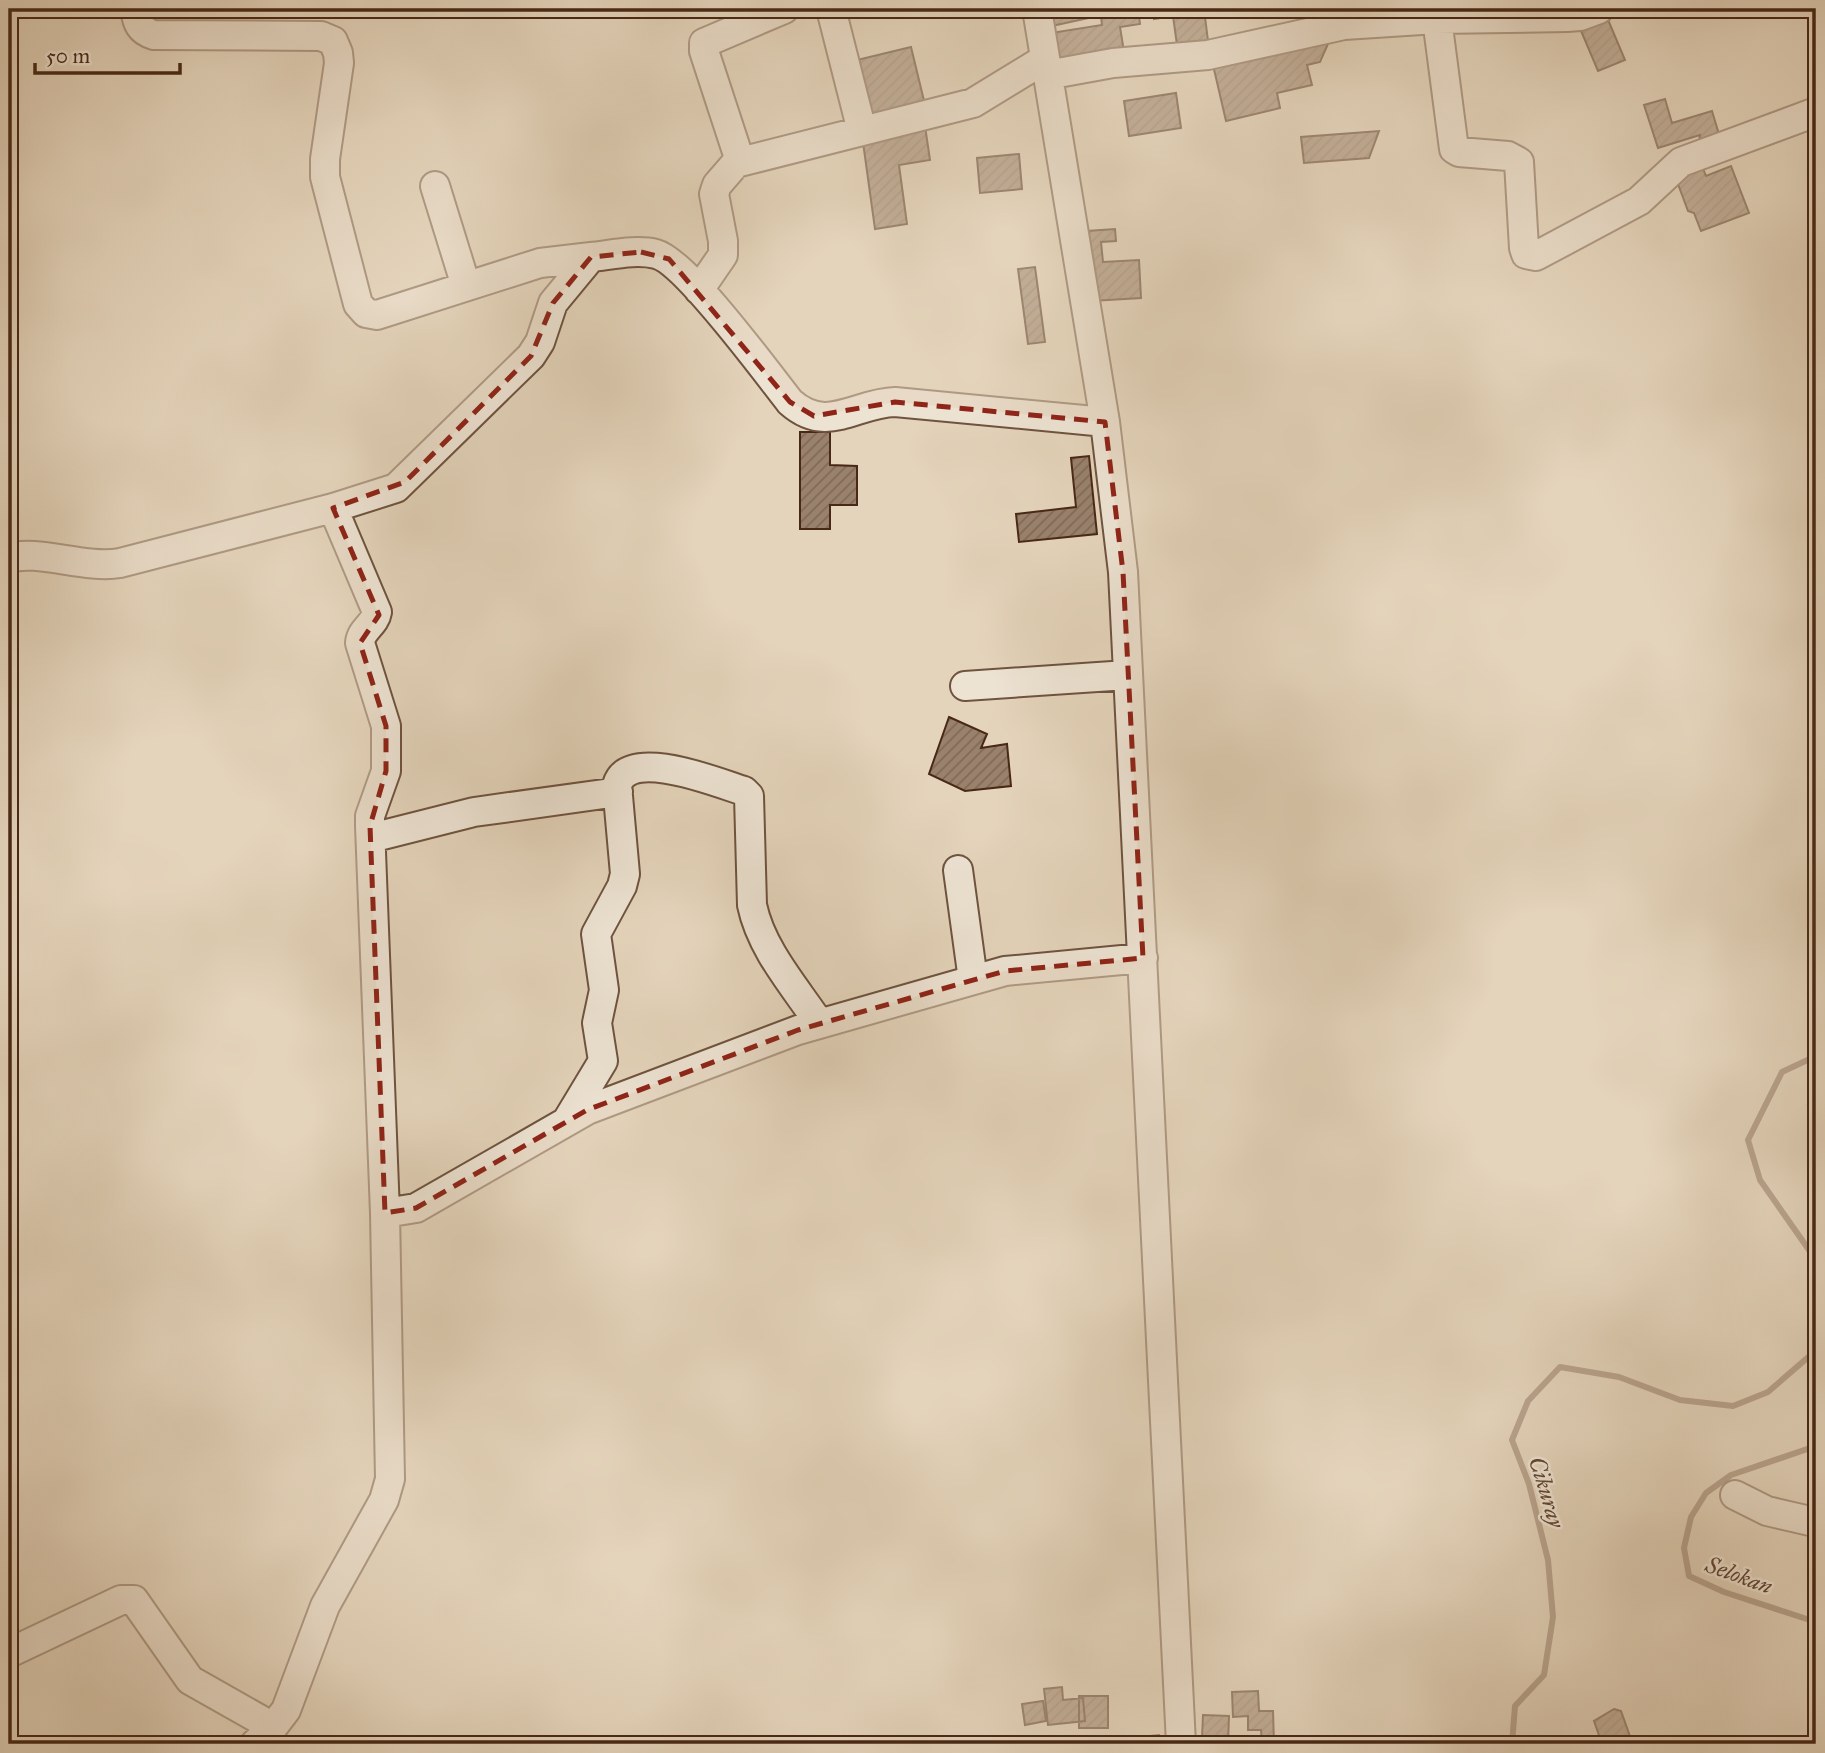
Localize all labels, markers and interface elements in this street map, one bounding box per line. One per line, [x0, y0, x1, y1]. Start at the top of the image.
scale bar [35, 32, 180, 76]
text: 50 m [46, 43, 91, 69]
water label: Cikuray [1523, 1453, 1571, 1532]
water label: Selokan [1701, 1550, 1776, 1600]

